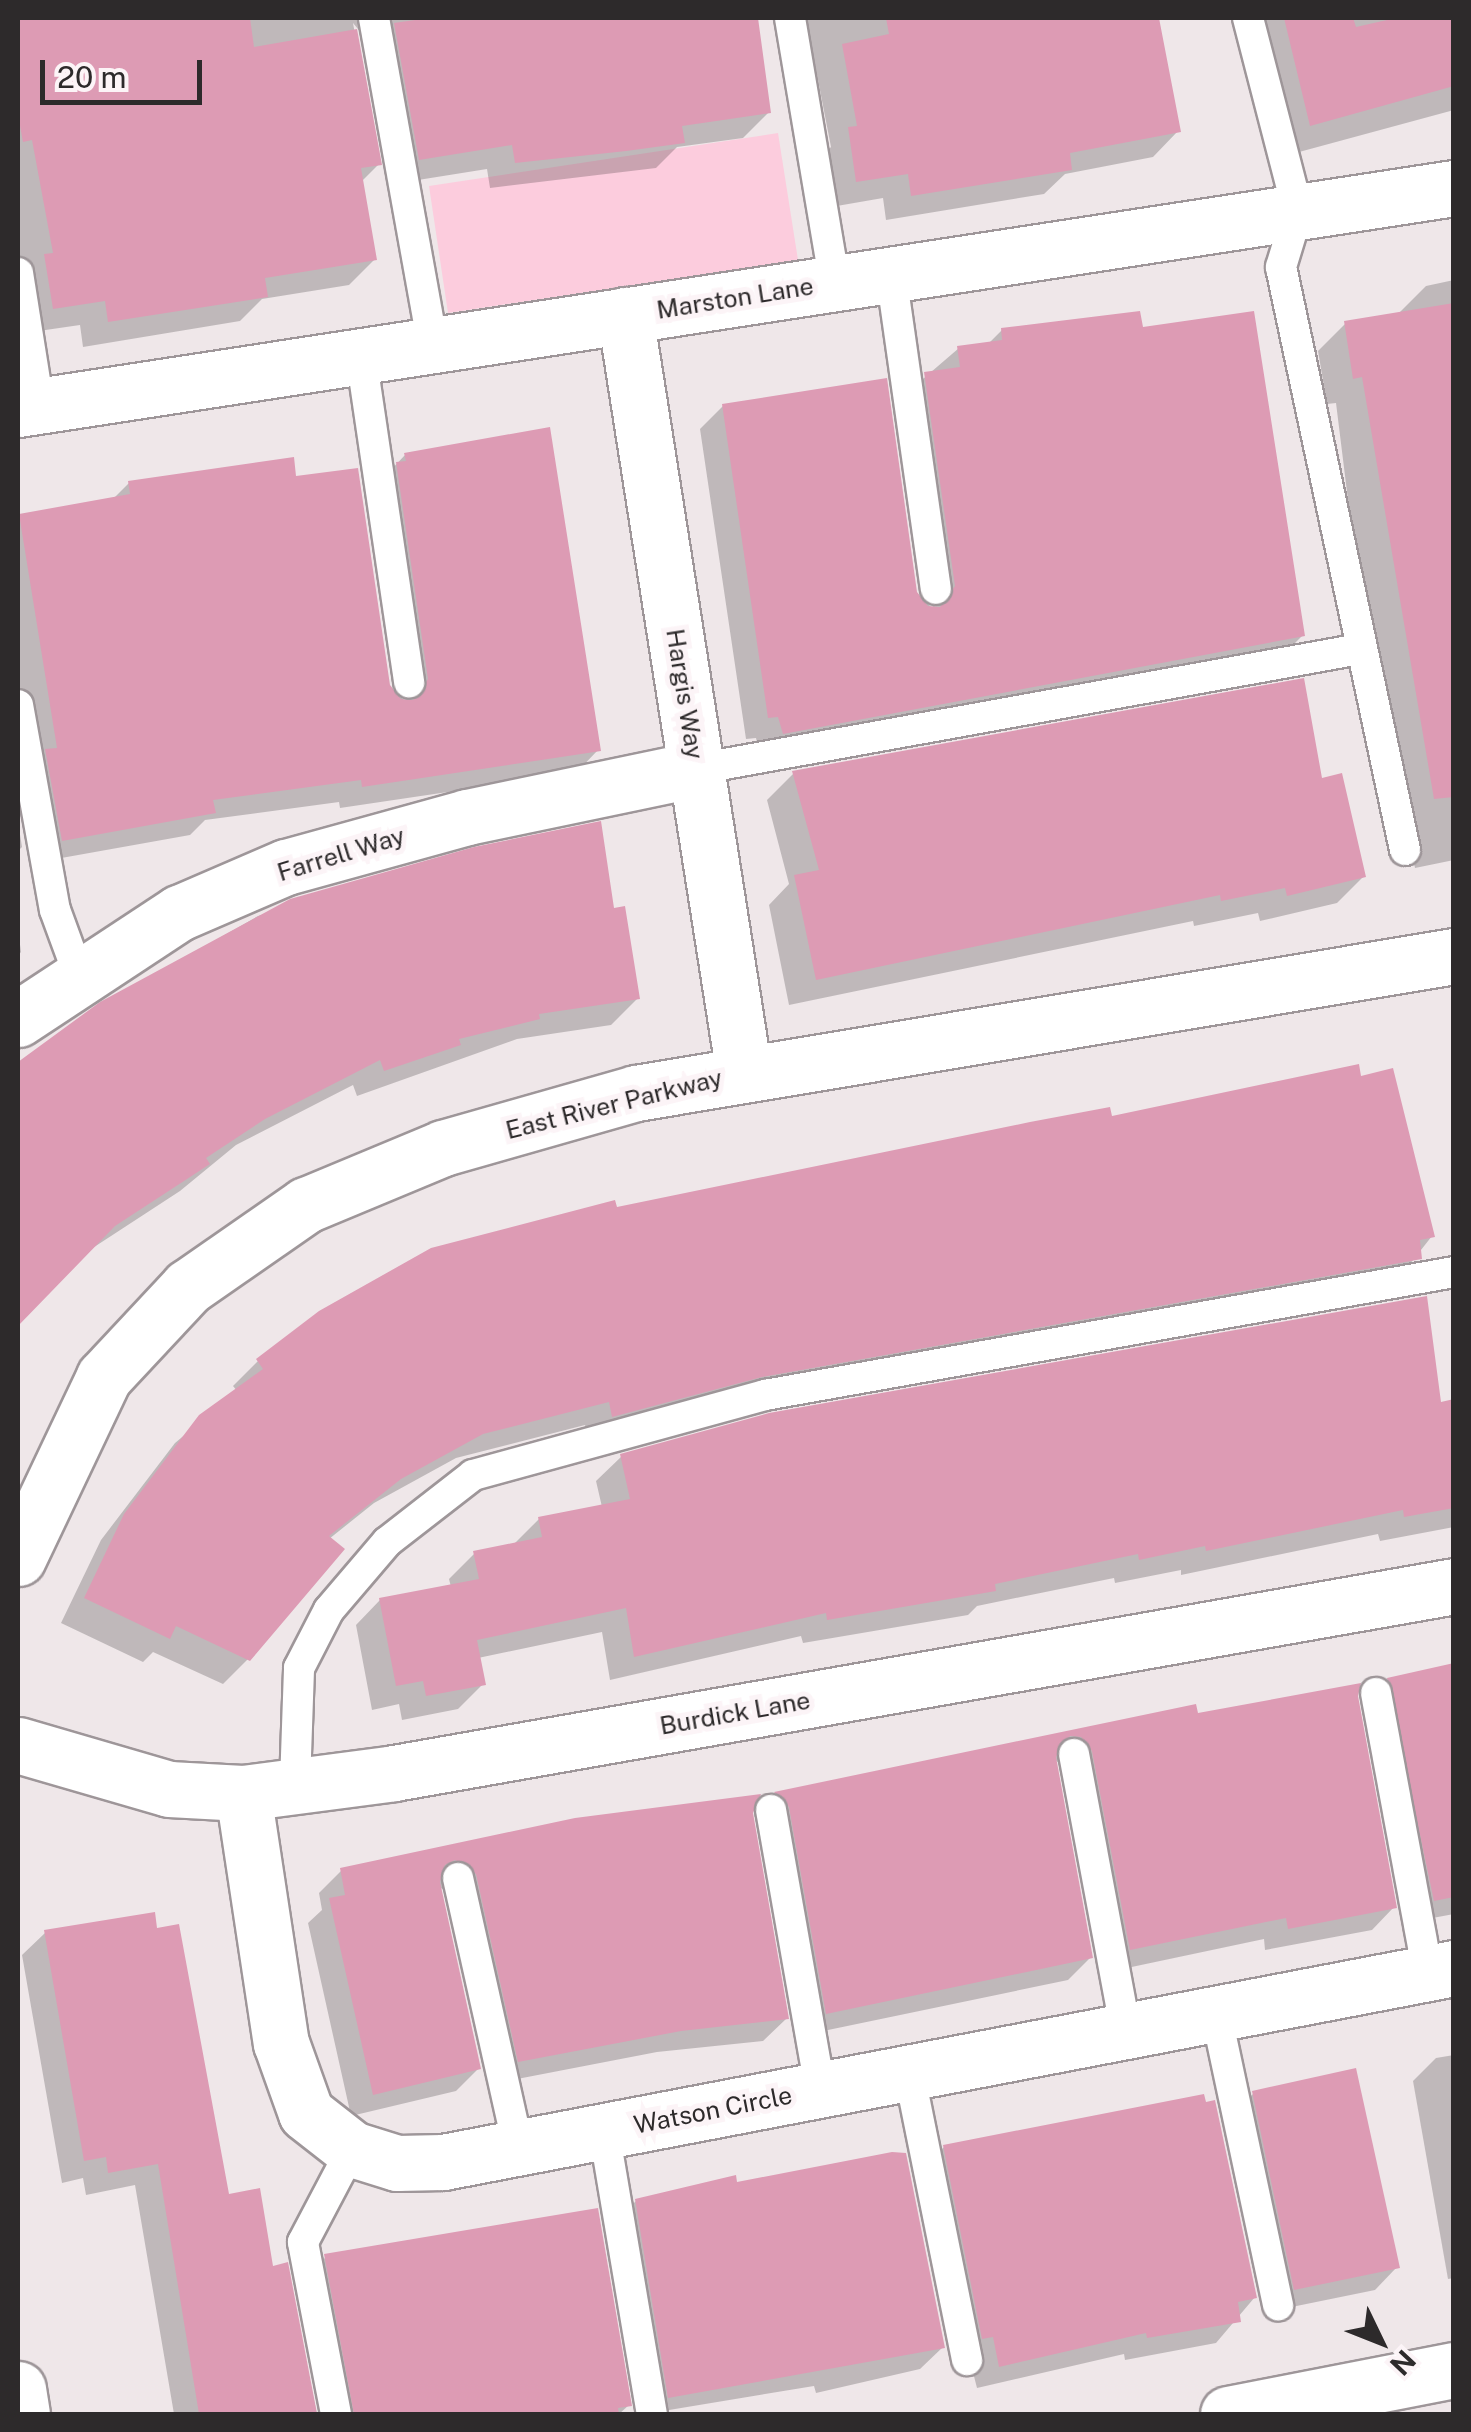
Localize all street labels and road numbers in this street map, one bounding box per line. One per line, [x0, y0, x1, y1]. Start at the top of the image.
street label: Marston Lane [654, 271, 816, 325]
street label: Hargis Way [660, 626, 710, 762]
street label: Farrell Way [273, 820, 409, 888]
street label: East River Parkway [503, 1063, 725, 1145]
street label: Burdick Lane [657, 1685, 813, 1741]
street label: Watson Circle [631, 2080, 795, 2140]

